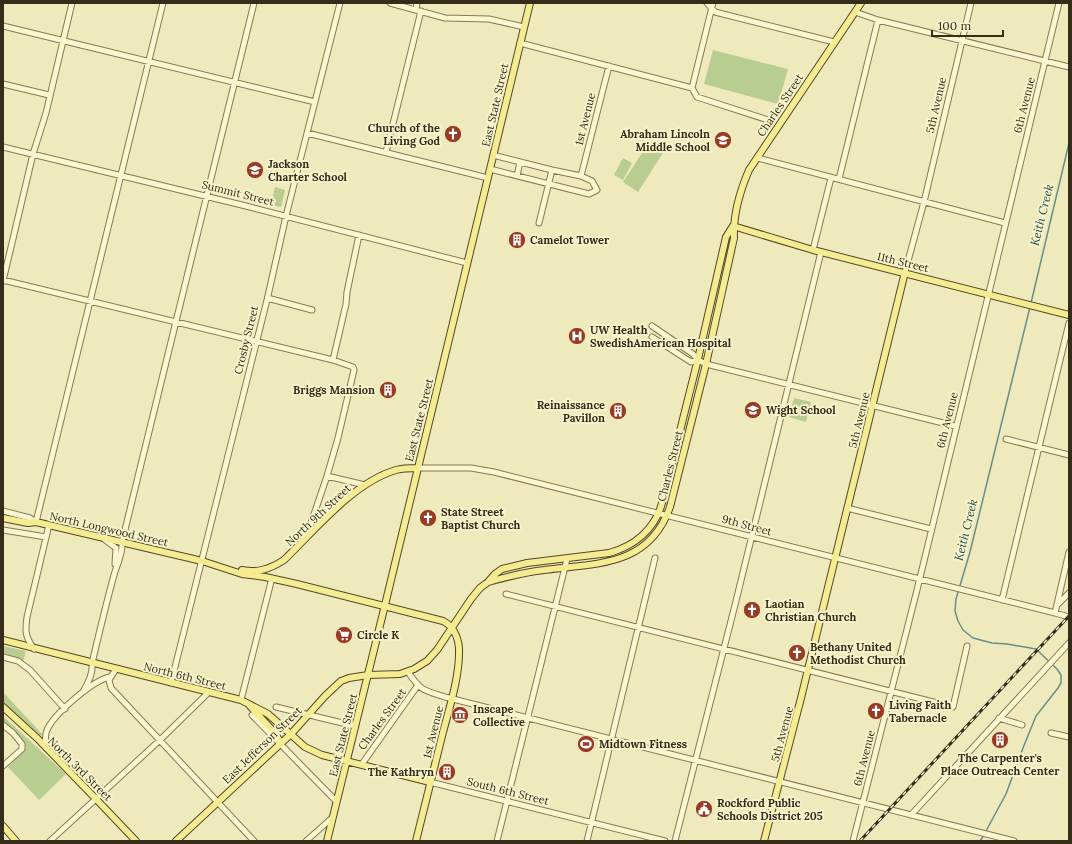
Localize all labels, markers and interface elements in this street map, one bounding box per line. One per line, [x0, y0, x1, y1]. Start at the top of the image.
scale bar [932, 12, 1003, 38]
text: 100 m [938, 18, 971, 33]
street label: East State Street [479, 61, 512, 148]
street label: Charles Street [754, 70, 807, 139]
street label: 6th Avenue [1010, 75, 1038, 135]
street label: 5th Avenue [923, 76, 949, 134]
street label: 1st Avenue [572, 91, 598, 147]
place label: Church of the Living God [368, 121, 440, 148]
church icon: Church of the Living God [443, 124, 463, 144]
place label: Abraham Lincoln Middle School [620, 127, 711, 154]
school or university icon: Abraham Lincoln Middle School [713, 130, 733, 150]
place label: Jackson Charter School [268, 157, 348, 184]
school or university icon: Jackson Charter School [245, 160, 265, 180]
street label: Summit Street [200, 177, 276, 209]
water label: Keith Creek [1027, 183, 1056, 247]
building icon: Camelot Tower [507, 230, 527, 250]
place label: Camelot Tower [530, 233, 610, 247]
street label: 11th Street [876, 249, 931, 275]
street label: Crosby Street [231, 304, 261, 376]
place label: UW Health SwedishAmerican Hospital [590, 323, 732, 350]
hospital icon: UW Health SwedishAmerican Hospital [567, 326, 587, 346]
street label: East State Street [402, 376, 436, 463]
building icon: Briggs Mansion [378, 380, 398, 400]
place label: Briggs Mansion [293, 383, 375, 397]
street label: 6th Avenue [933, 390, 961, 450]
street label: 5th Avenue [845, 391, 873, 449]
place label: Reinaissance Pavillon [537, 398, 605, 425]
school or university icon: Wight School [743, 400, 763, 420]
building icon: Reinaissance Pavillon [608, 401, 628, 421]
place label: Wight School [766, 403, 836, 417]
street label: Charles Street [654, 428, 686, 503]
street label: North 9th Street [282, 481, 354, 549]
water label: Keith Creek [951, 498, 980, 562]
place label: State Street Baptist Church [441, 505, 521, 532]
church icon: State Street Baptist Church [418, 508, 438, 528]
street label: North Longwood Street [48, 509, 170, 550]
street label: 9th Street [720, 512, 774, 539]
place label: Laotian Christian Church [765, 597, 856, 624]
church icon: Laotian Christian Church [742, 600, 762, 620]
supermarket icon: Circle K [334, 625, 354, 645]
place label: Circle K [357, 628, 399, 642]
place label: Bethany United Methodist Church [810, 640, 906, 667]
church icon: Bethany United Methodist Church [787, 643, 807, 663]
street label: North 6th Street [142, 659, 228, 693]
street label: Charles Street [355, 685, 409, 753]
street label: East State Street [326, 691, 360, 778]
place label: Living Faith Tabernacle [889, 698, 951, 725]
church icon: Living Faith Tabernacle [866, 701, 886, 721]
place label: Inscape Collective [473, 702, 525, 729]
street label: East Jefferson Street [219, 703, 305, 787]
street label: 1st Avenue [420, 704, 446, 760]
museum icon: Inscape Collective [450, 705, 470, 725]
street label: 5th Avenue [768, 705, 796, 763]
street label: 6th Avenue [850, 728, 878, 788]
building icon: The Carpenter's Place Outreach Center [990, 730, 1010, 750]
street label: North 3rd Street [45, 734, 115, 804]
sports icon: Midtown Fitness [576, 734, 596, 754]
place label: Midtown Fitness [599, 737, 687, 751]
place label: The Carpenter's Place Outreach Center [941, 751, 1060, 778]
building icon: The Kathryn [437, 762, 457, 782]
place label: The Kathryn [368, 765, 434, 779]
street label: South 6th Street [465, 774, 551, 808]
place label: Rockford Public Schools District 205 [717, 796, 823, 823]
public building icon: Rockford Public Schools District 205 [694, 799, 714, 819]

